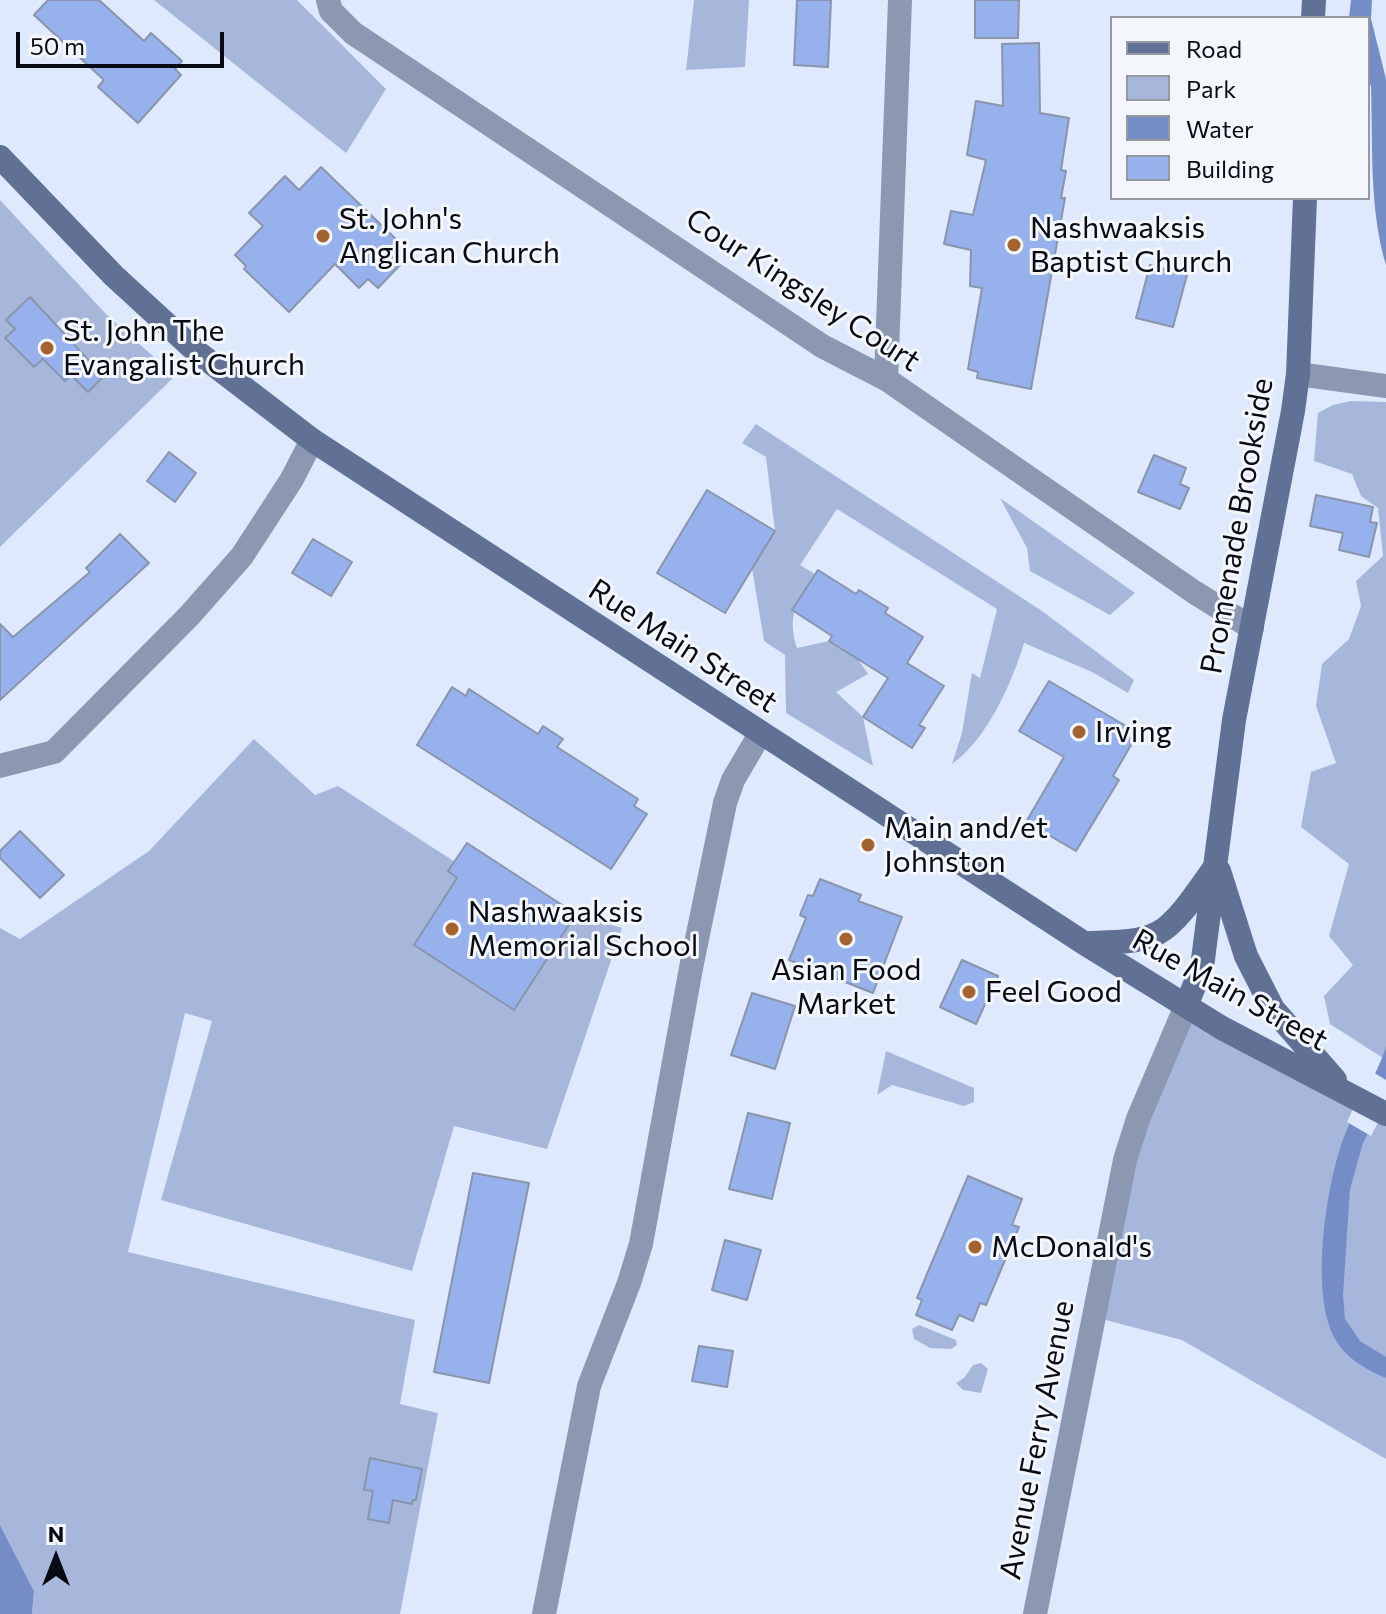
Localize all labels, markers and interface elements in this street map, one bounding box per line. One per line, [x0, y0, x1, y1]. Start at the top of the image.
scale bar [20, 16, 228, 66]
legend [1110, 16, 1370, 200]
text: 50 m [30, 31, 85, 60]
text: Road [1186, 34, 1242, 63]
text: Park [1186, 74, 1236, 103]
text: Water [1186, 114, 1254, 143]
text: Building [1186, 154, 1274, 183]
place label: St. John's Anglican Church [339, 201, 560, 272]
street label: Cour Kingsley Court [679, 201, 927, 379]
place label: Nashwaaksis Baptist Church [1030, 210, 1232, 280]
marker: St. John's Anglican Church [314, 227, 332, 245]
marker: Nashwaaksis Baptist Church [1005, 236, 1023, 254]
place label: St. John The Evangalist Church [63, 313, 305, 384]
marker: St. John The Evangalist Church [38, 339, 56, 357]
street label: Promenade Brookside [1193, 375, 1281, 677]
street label: Rue Main Street [582, 572, 784, 720]
place label: Irving [1095, 714, 1172, 750]
marker: Irving [1070, 723, 1088, 741]
place label: Main and/et Johnston [884, 810, 1048, 880]
marker: Main and/et Johnston [859, 836, 877, 854]
place label: Nashwaaksis Memorial School [468, 894, 698, 964]
marker: Nashwaaksis Memorial School [443, 920, 461, 938]
street label: Rue Main Street [1126, 921, 1334, 1059]
marker: Asian Food Market [837, 930, 855, 948]
place label: Asian Food Market [771, 952, 921, 1022]
place label: Feel Good [985, 974, 1122, 1010]
marker: Feel Good [960, 983, 978, 1001]
place label: McDonald's [991, 1229, 1152, 1265]
marker: McDonald's [966, 1238, 984, 1256]
street label: Avenue Ferry Avenue [992, 1297, 1082, 1583]
north arrow [16, 1518, 96, 1598]
text: N [48, 1520, 64, 1547]

